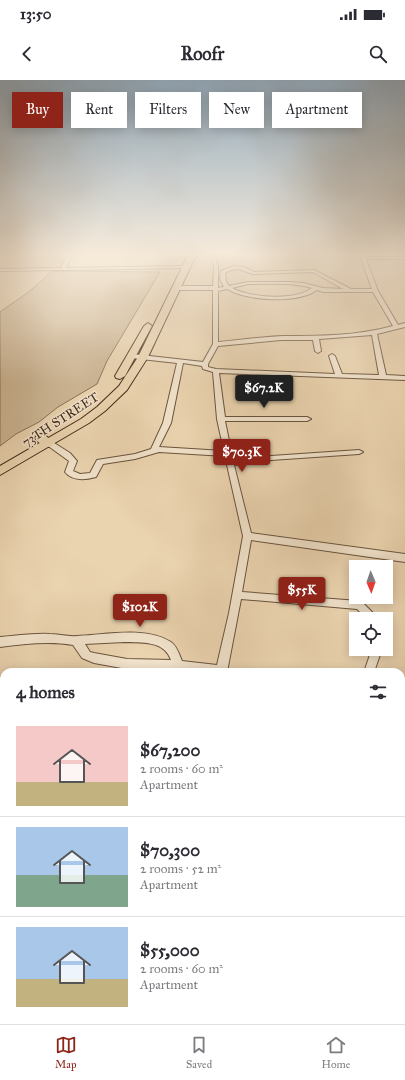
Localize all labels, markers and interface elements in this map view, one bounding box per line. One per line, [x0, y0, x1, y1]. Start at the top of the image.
text: 13:50 [20, 5, 51, 23]
icon: back [16, 43, 38, 65]
text: Roofr [181, 43, 224, 65]
icon: search [367, 43, 389, 65]
chip: Buy [12, 92, 63, 128]
chip: Rent [71, 92, 127, 128]
chip: Filters [135, 92, 201, 128]
chip: New [209, 92, 264, 128]
chip: Apartment [272, 92, 362, 128]
pin: $67.2K [231, 375, 297, 409]
text: $67.2K [244, 380, 284, 396]
street label: 73TH STREET [19, 389, 102, 451]
pin: $70.3K [209, 439, 275, 473]
text: $70.3K [222, 444, 262, 460]
north arrow [349, 560, 393, 604]
map controls [349, 560, 393, 656]
pin: $55K [278, 577, 326, 611]
text: $55K [287, 582, 317, 598]
pin: $102K [112, 594, 168, 628]
text: $102K [122, 599, 158, 615]
button: locate [349, 612, 393, 656]
icon: filters [367, 681, 389, 703]
text: 4 homes [16, 682, 75, 703]
text: $67,200 [140, 740, 200, 761]
icon: home [48, 742, 96, 790]
text: 2 rooms · 60 m² [140, 761, 223, 777]
text: Apartment [140, 777, 198, 793]
text: $70,300 [140, 840, 200, 861]
icon: home [48, 843, 96, 891]
text: 2 rooms · 52 m² [140, 861, 221, 877]
text: Apartment [140, 877, 198, 893]
text: $55,000 [140, 940, 200, 961]
icon: home [48, 943, 96, 991]
text: 2 rooms · 60 m² [140, 961, 223, 977]
text: Apartment [140, 977, 198, 993]
tab: Map [55, 1034, 77, 1071]
tab: Saved [186, 1034, 212, 1071]
tab: Home [322, 1034, 350, 1071]

